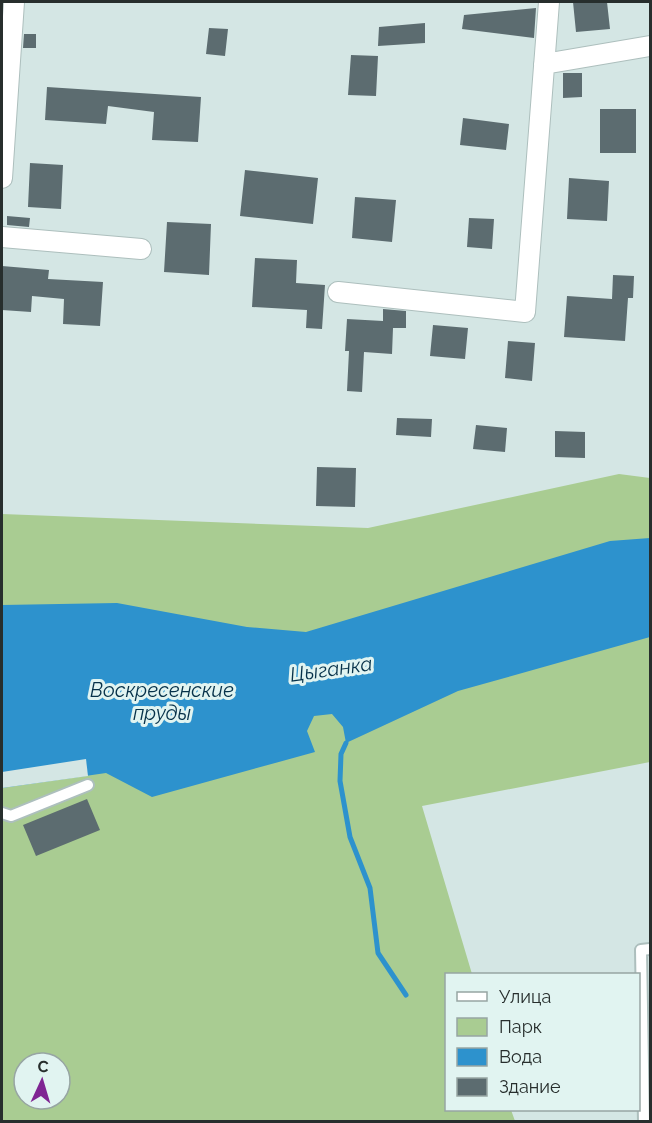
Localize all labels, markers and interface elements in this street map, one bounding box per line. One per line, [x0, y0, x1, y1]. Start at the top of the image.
water label: Цыганка [288, 651, 374, 687]
water label: Воскресенские пруды [90, 678, 234, 725]
legend [445, 973, 640, 1111]
text: Улица [499, 986, 551, 1007]
text: Парк [499, 1016, 542, 1037]
text: Вода [499, 1046, 542, 1067]
north arrow [12, 1051, 72, 1111]
text: С [37, 1057, 49, 1076]
text: Здание [499, 1076, 561, 1097]

